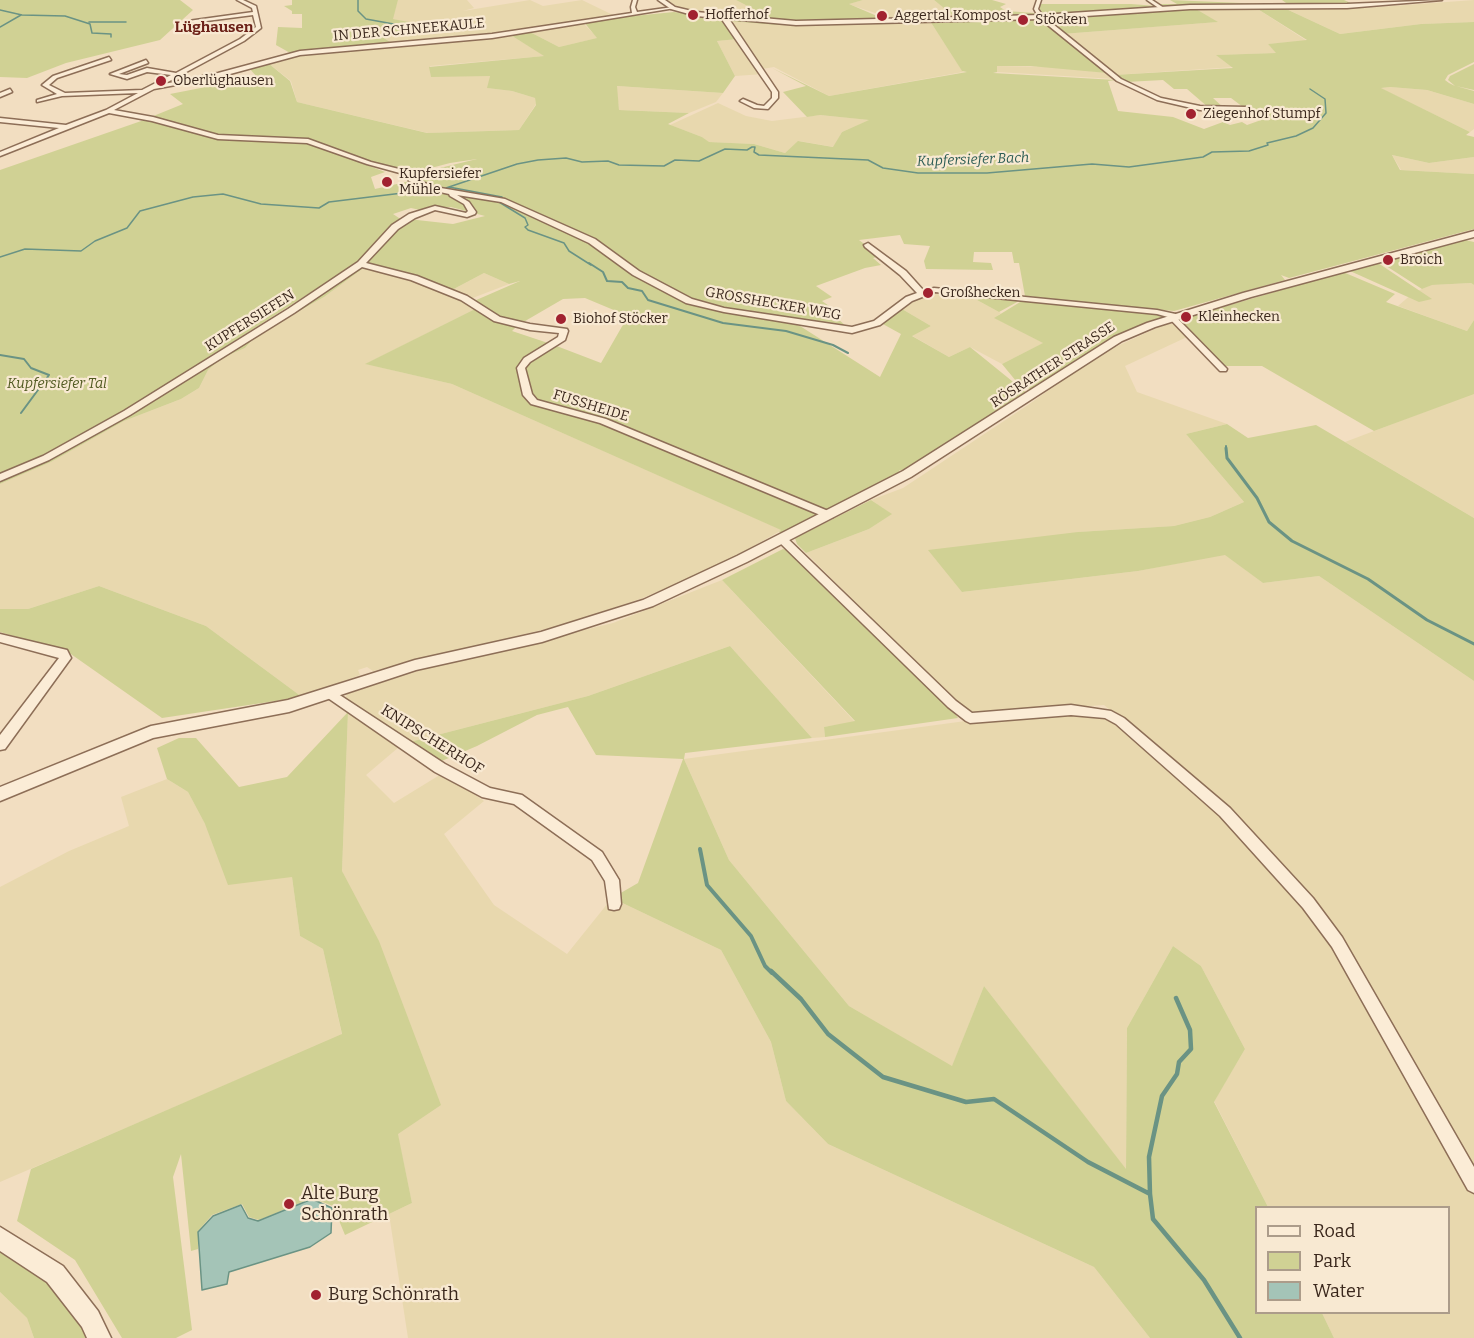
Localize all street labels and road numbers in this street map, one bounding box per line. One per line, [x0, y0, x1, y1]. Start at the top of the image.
street label: IN DER SCHNEEKAULE [332, 15, 486, 45]
street label: GROSSHECKER WEG [704, 284, 842, 324]
street label: KUPFERSIEFEN [202, 287, 298, 355]
street label: RÖSRATHER STRASSE [988, 319, 1118, 411]
street label: FUSSHEIDE [551, 386, 631, 426]
street label: KNIPSCHERHOF [377, 701, 487, 779]

